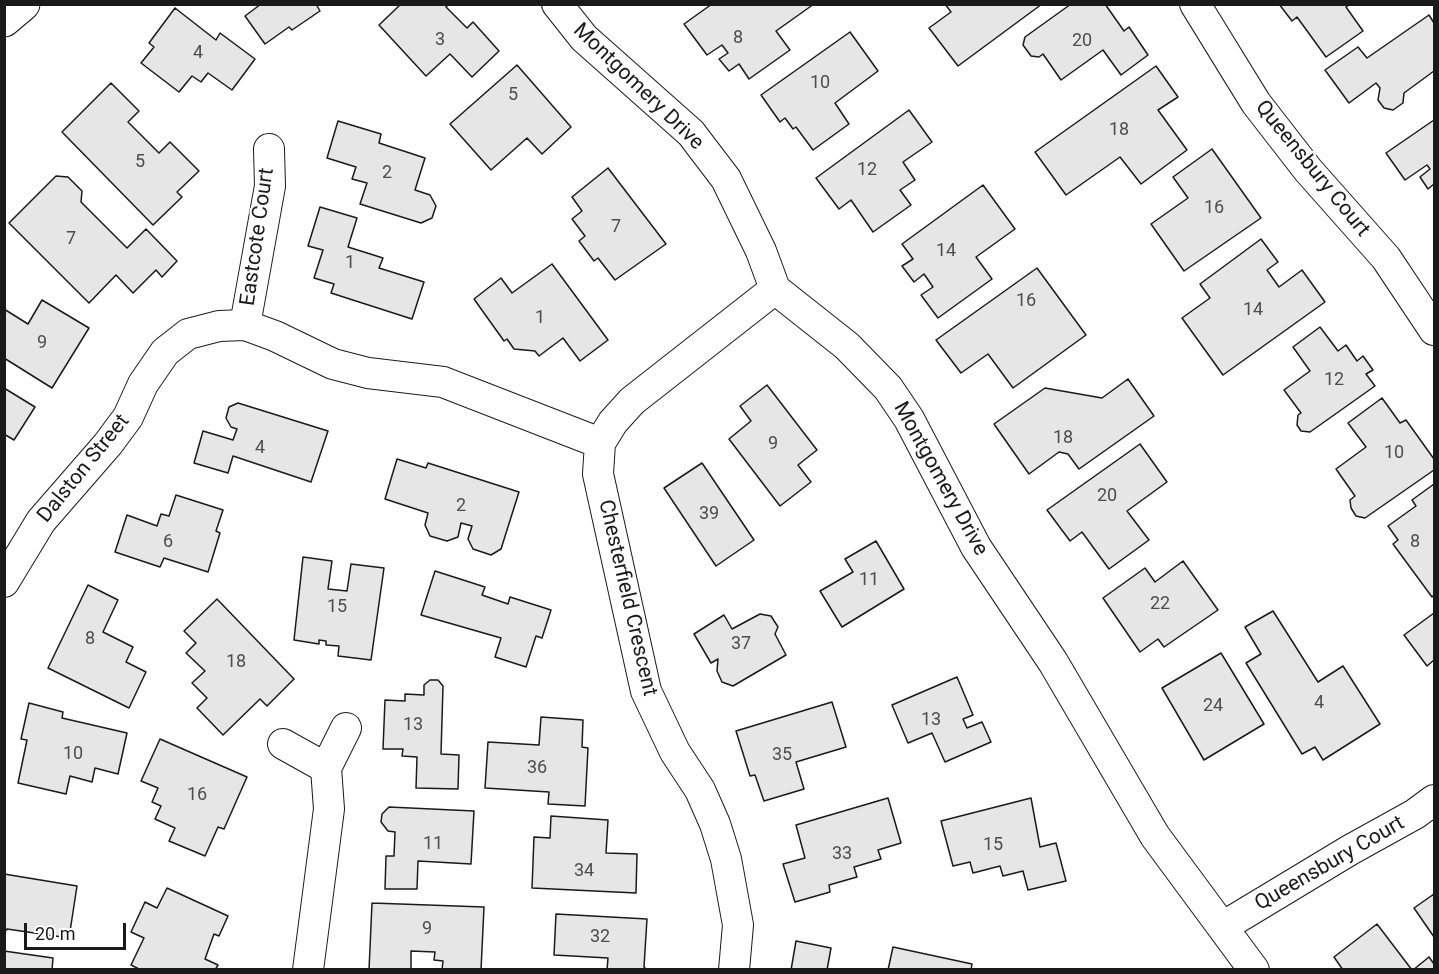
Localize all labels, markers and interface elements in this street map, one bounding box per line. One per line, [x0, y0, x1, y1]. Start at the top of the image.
street label: Montgomery Drive [567, 18, 709, 156]
house number: 8 [733, 27, 743, 49]
house number: 3 [435, 29, 445, 51]
house number: 20 [1072, 30, 1092, 52]
house number: 4 [193, 42, 203, 64]
house number: 10 [810, 72, 830, 94]
house number: 5 [508, 84, 518, 106]
street label: Queensbury Court [1249, 96, 1375, 242]
house number: 18 [1109, 119, 1129, 141]
house number: 5 [135, 151, 145, 173]
house number: 12 [857, 159, 877, 181]
house number: 2 [382, 162, 392, 184]
street label: Eastcote Court [236, 166, 280, 308]
house number: 16 [1204, 197, 1224, 219]
house number: 7 [611, 216, 621, 238]
house number: 7 [66, 228, 76, 250]
house number: 14 [936, 240, 956, 262]
house number: 1 [345, 252, 355, 274]
house number: 16 [1016, 290, 1036, 312]
house number: 14 [1243, 299, 1263, 321]
house number: 1 [535, 307, 545, 329]
house number: 9 [37, 332, 47, 354]
house number: 12 [1324, 369, 1344, 391]
street label: Montgomery Drive [887, 398, 993, 560]
street label: Dalston Street [33, 410, 135, 528]
house number: 18 [1053, 427, 1073, 449]
house number: 9 [768, 433, 778, 455]
house number: 4 [255, 437, 265, 459]
house number: 10 [1384, 442, 1404, 464]
house number: 20 [1097, 485, 1117, 507]
house number: 2 [456, 495, 466, 517]
street label: Chesterfield Crescent [592, 498, 662, 698]
house number: 39 [699, 503, 719, 525]
house number: 6 [163, 531, 173, 553]
house number: 8 [1410, 531, 1420, 553]
house number: 11 [859, 569, 879, 591]
house number: 22 [1150, 593, 1170, 615]
house number: 15 [327, 596, 347, 618]
house number: 8 [85, 628, 95, 650]
house number: 37 [731, 633, 751, 655]
house number: 18 [226, 651, 246, 673]
house number: 4 [1314, 692, 1324, 714]
house number: 24 [1203, 695, 1223, 717]
house number: 13 [921, 709, 941, 731]
house number: 13 [403, 714, 423, 736]
house number: 10 [63, 743, 83, 765]
house number: 35 [772, 744, 792, 766]
house number: 36 [527, 757, 547, 779]
house number: 16 [187, 784, 207, 806]
street label: Queensbury Court [1251, 811, 1409, 917]
house number: 11 [423, 833, 443, 855]
house number: 15 [983, 834, 1003, 856]
house number: 33 [832, 843, 852, 865]
house number: 34 [574, 860, 594, 882]
scale bar [27, 911, 129, 949]
house number: 9 [422, 918, 432, 940]
text: 20 m [35, 923, 75, 944]
house number: 32 [590, 926, 610, 948]

